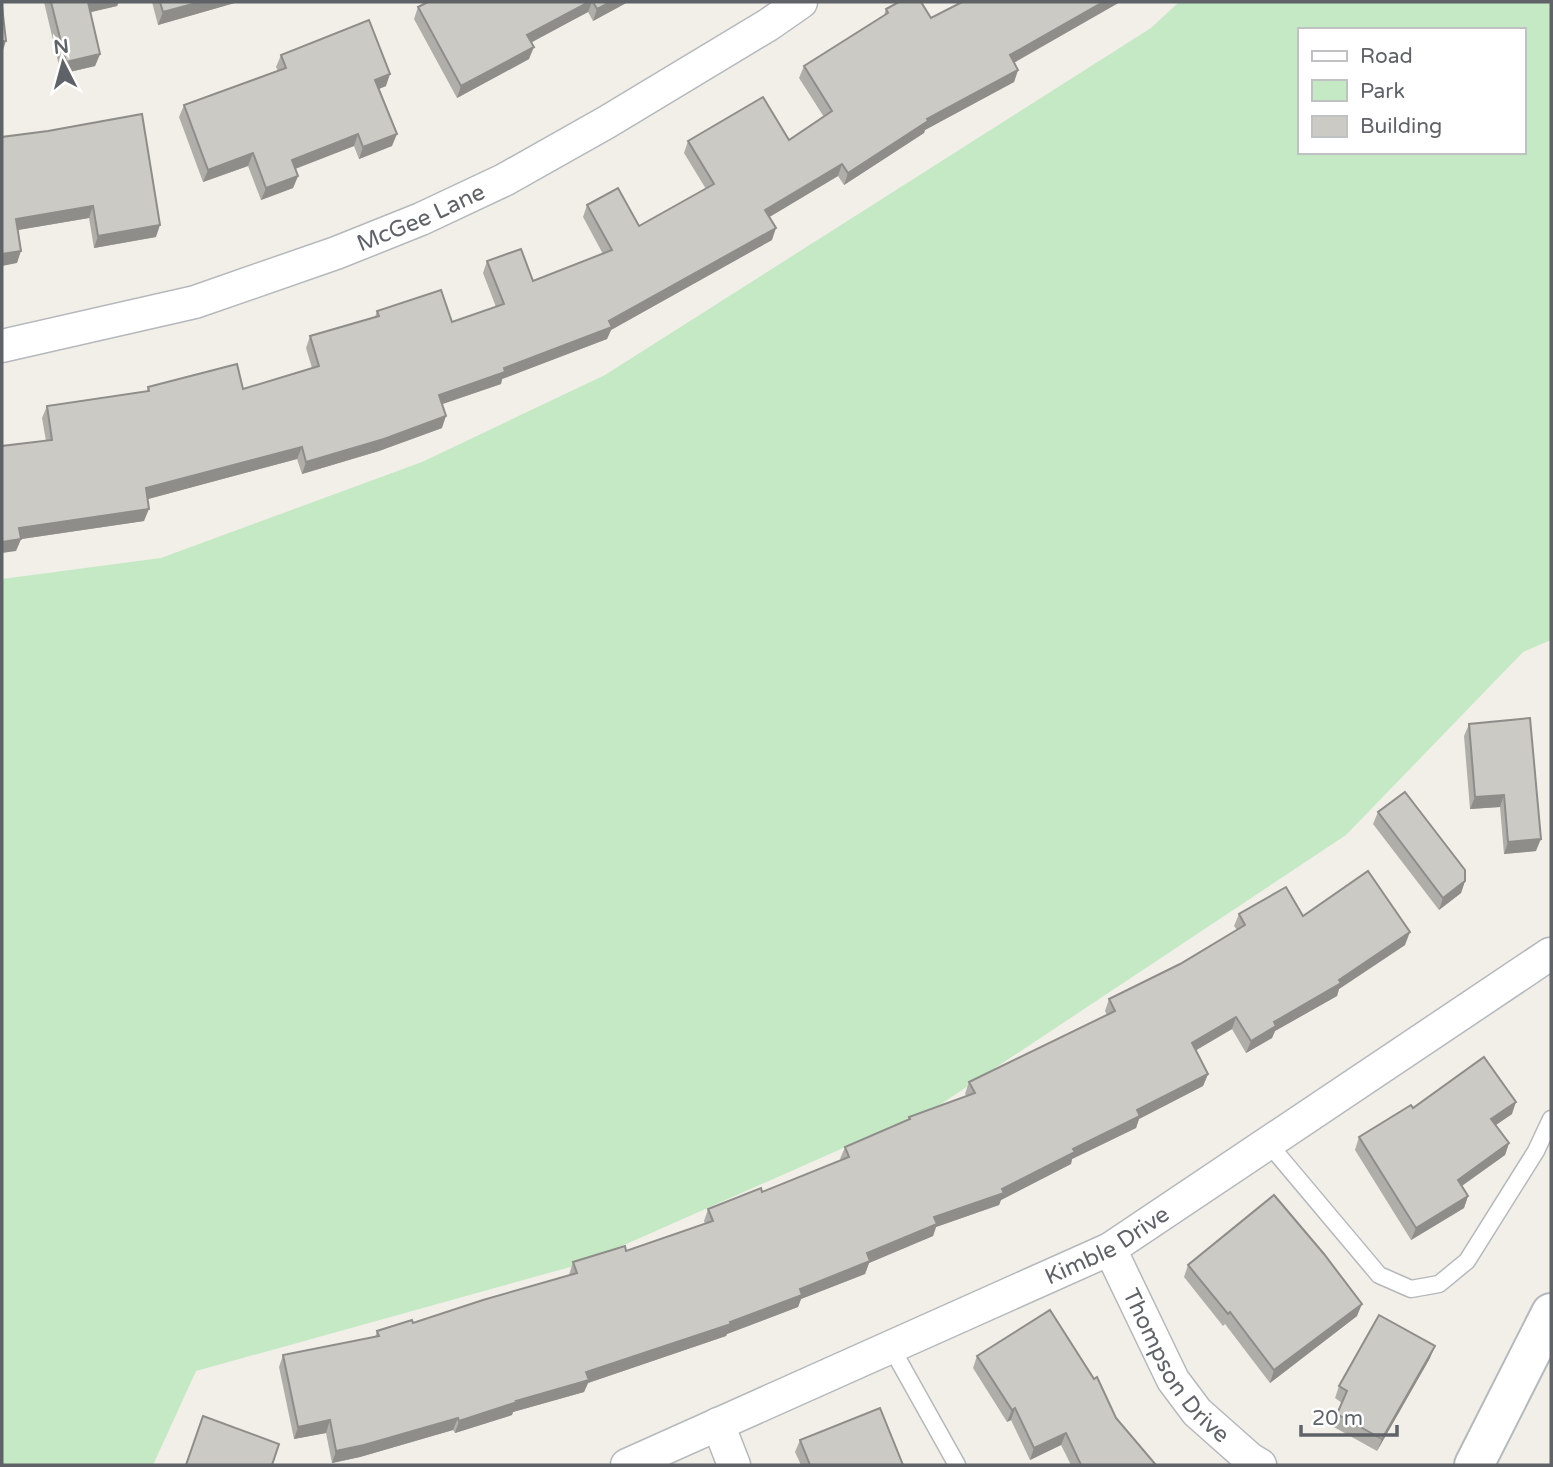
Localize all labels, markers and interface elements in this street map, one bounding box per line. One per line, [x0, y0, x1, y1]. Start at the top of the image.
north arrow [28, 28, 98, 98]
legend [1298, 28, 1525, 154]
text: N [53, 35, 70, 59]
text: Road [1360, 44, 1413, 69]
text: Park [1360, 79, 1405, 104]
text: Building [1360, 114, 1442, 139]
street label: McGee Lane [353, 178, 489, 258]
street label: Kimble Drive [1041, 1200, 1175, 1291]
street label: Thompson Drive [1116, 1284, 1235, 1449]
scale bar [1301, 1394, 1397, 1438]
text: 20 m [1312, 1406, 1363, 1431]

